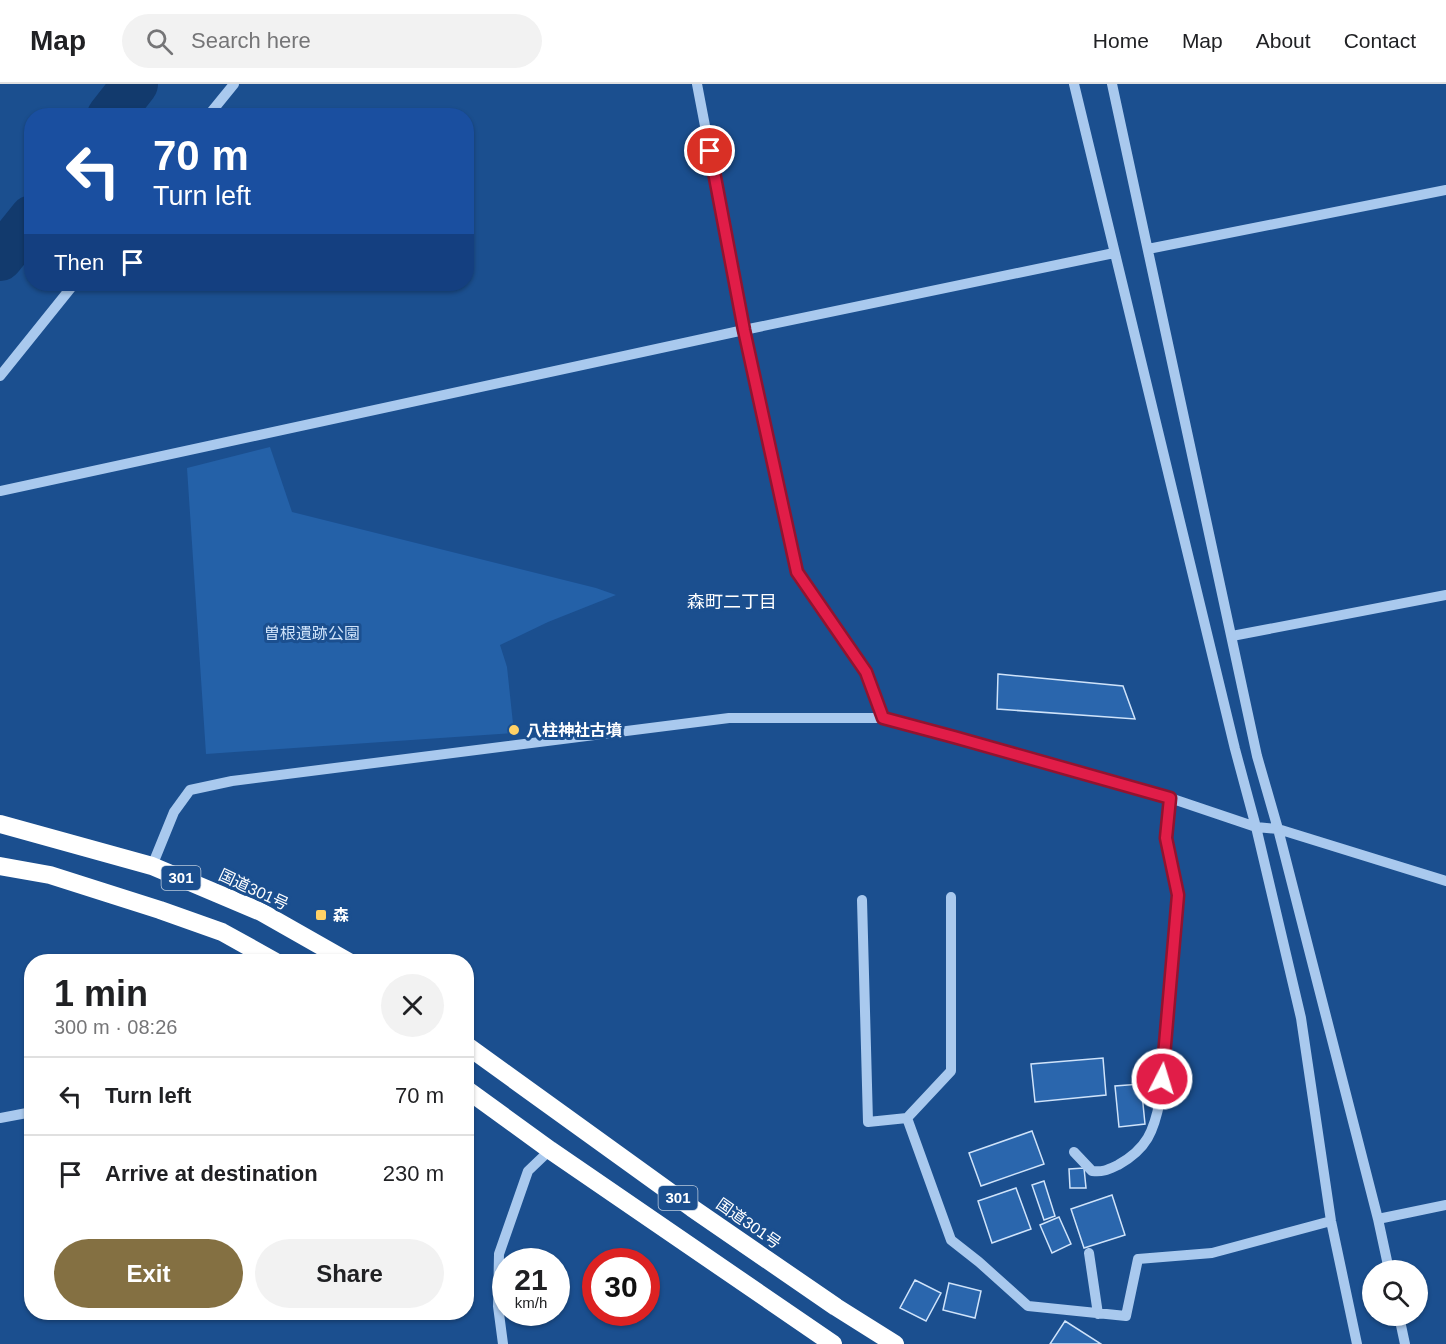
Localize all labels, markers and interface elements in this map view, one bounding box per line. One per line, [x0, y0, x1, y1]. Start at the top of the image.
search box [122, 14, 542, 68]
text: Map [30, 25, 86, 56]
icon: search [143, 25, 176, 58]
text: Search here [191, 28, 311, 53]
text: Home [1093, 29, 1149, 52]
text: Map [1182, 29, 1223, 52]
text: About [1256, 29, 1311, 52]
text: Contact [1344, 29, 1416, 52]
pin [684, 125, 735, 176]
icon: left [54, 132, 132, 210]
text: 70 m [153, 132, 249, 179]
icon: arrive [693, 134, 726, 167]
text: Turn left [153, 181, 251, 211]
icon: arrive [116, 246, 149, 279]
text: Then [54, 250, 104, 275]
district label: 森町二丁目 [687, 592, 777, 612]
park label: 曽根遺跡公園 [264, 625, 360, 642]
place label: 八柱神社古墳 [526, 721, 622, 739]
marker: 八柱神社古墳 [507, 723, 521, 737]
road number: 301 [162, 866, 201, 890]
street label: 国道301号 [216, 866, 291, 913]
place label: 森 [333, 907, 349, 924]
marker: 森 [314, 908, 328, 922]
text: 1 min [54, 973, 148, 1014]
button: close [381, 974, 444, 1037]
text: 300 m · 08:26 [54, 1016, 177, 1038]
position arrow [1130, 1047, 1194, 1111]
icon: left [54, 1080, 87, 1113]
text: Turn left [105, 1083, 191, 1108]
text: 70 m [395, 1083, 444, 1108]
icon: arrive [54, 1158, 87, 1191]
text: Arrive at destination [105, 1161, 318, 1186]
text: 230 m [383, 1161, 444, 1186]
road number: 301 [658, 1186, 698, 1210]
street label: 国道301号 [713, 1195, 784, 1252]
button: Exit [54, 1239, 243, 1308]
button: Share [255, 1239, 444, 1308]
speed limit sign: 30 [582, 1248, 660, 1326]
map controls [1362, 1260, 1428, 1326]
button: search [1362, 1260, 1428, 1326]
text: 21 [514, 1263, 548, 1296]
text: km/h [515, 1294, 547, 1311]

